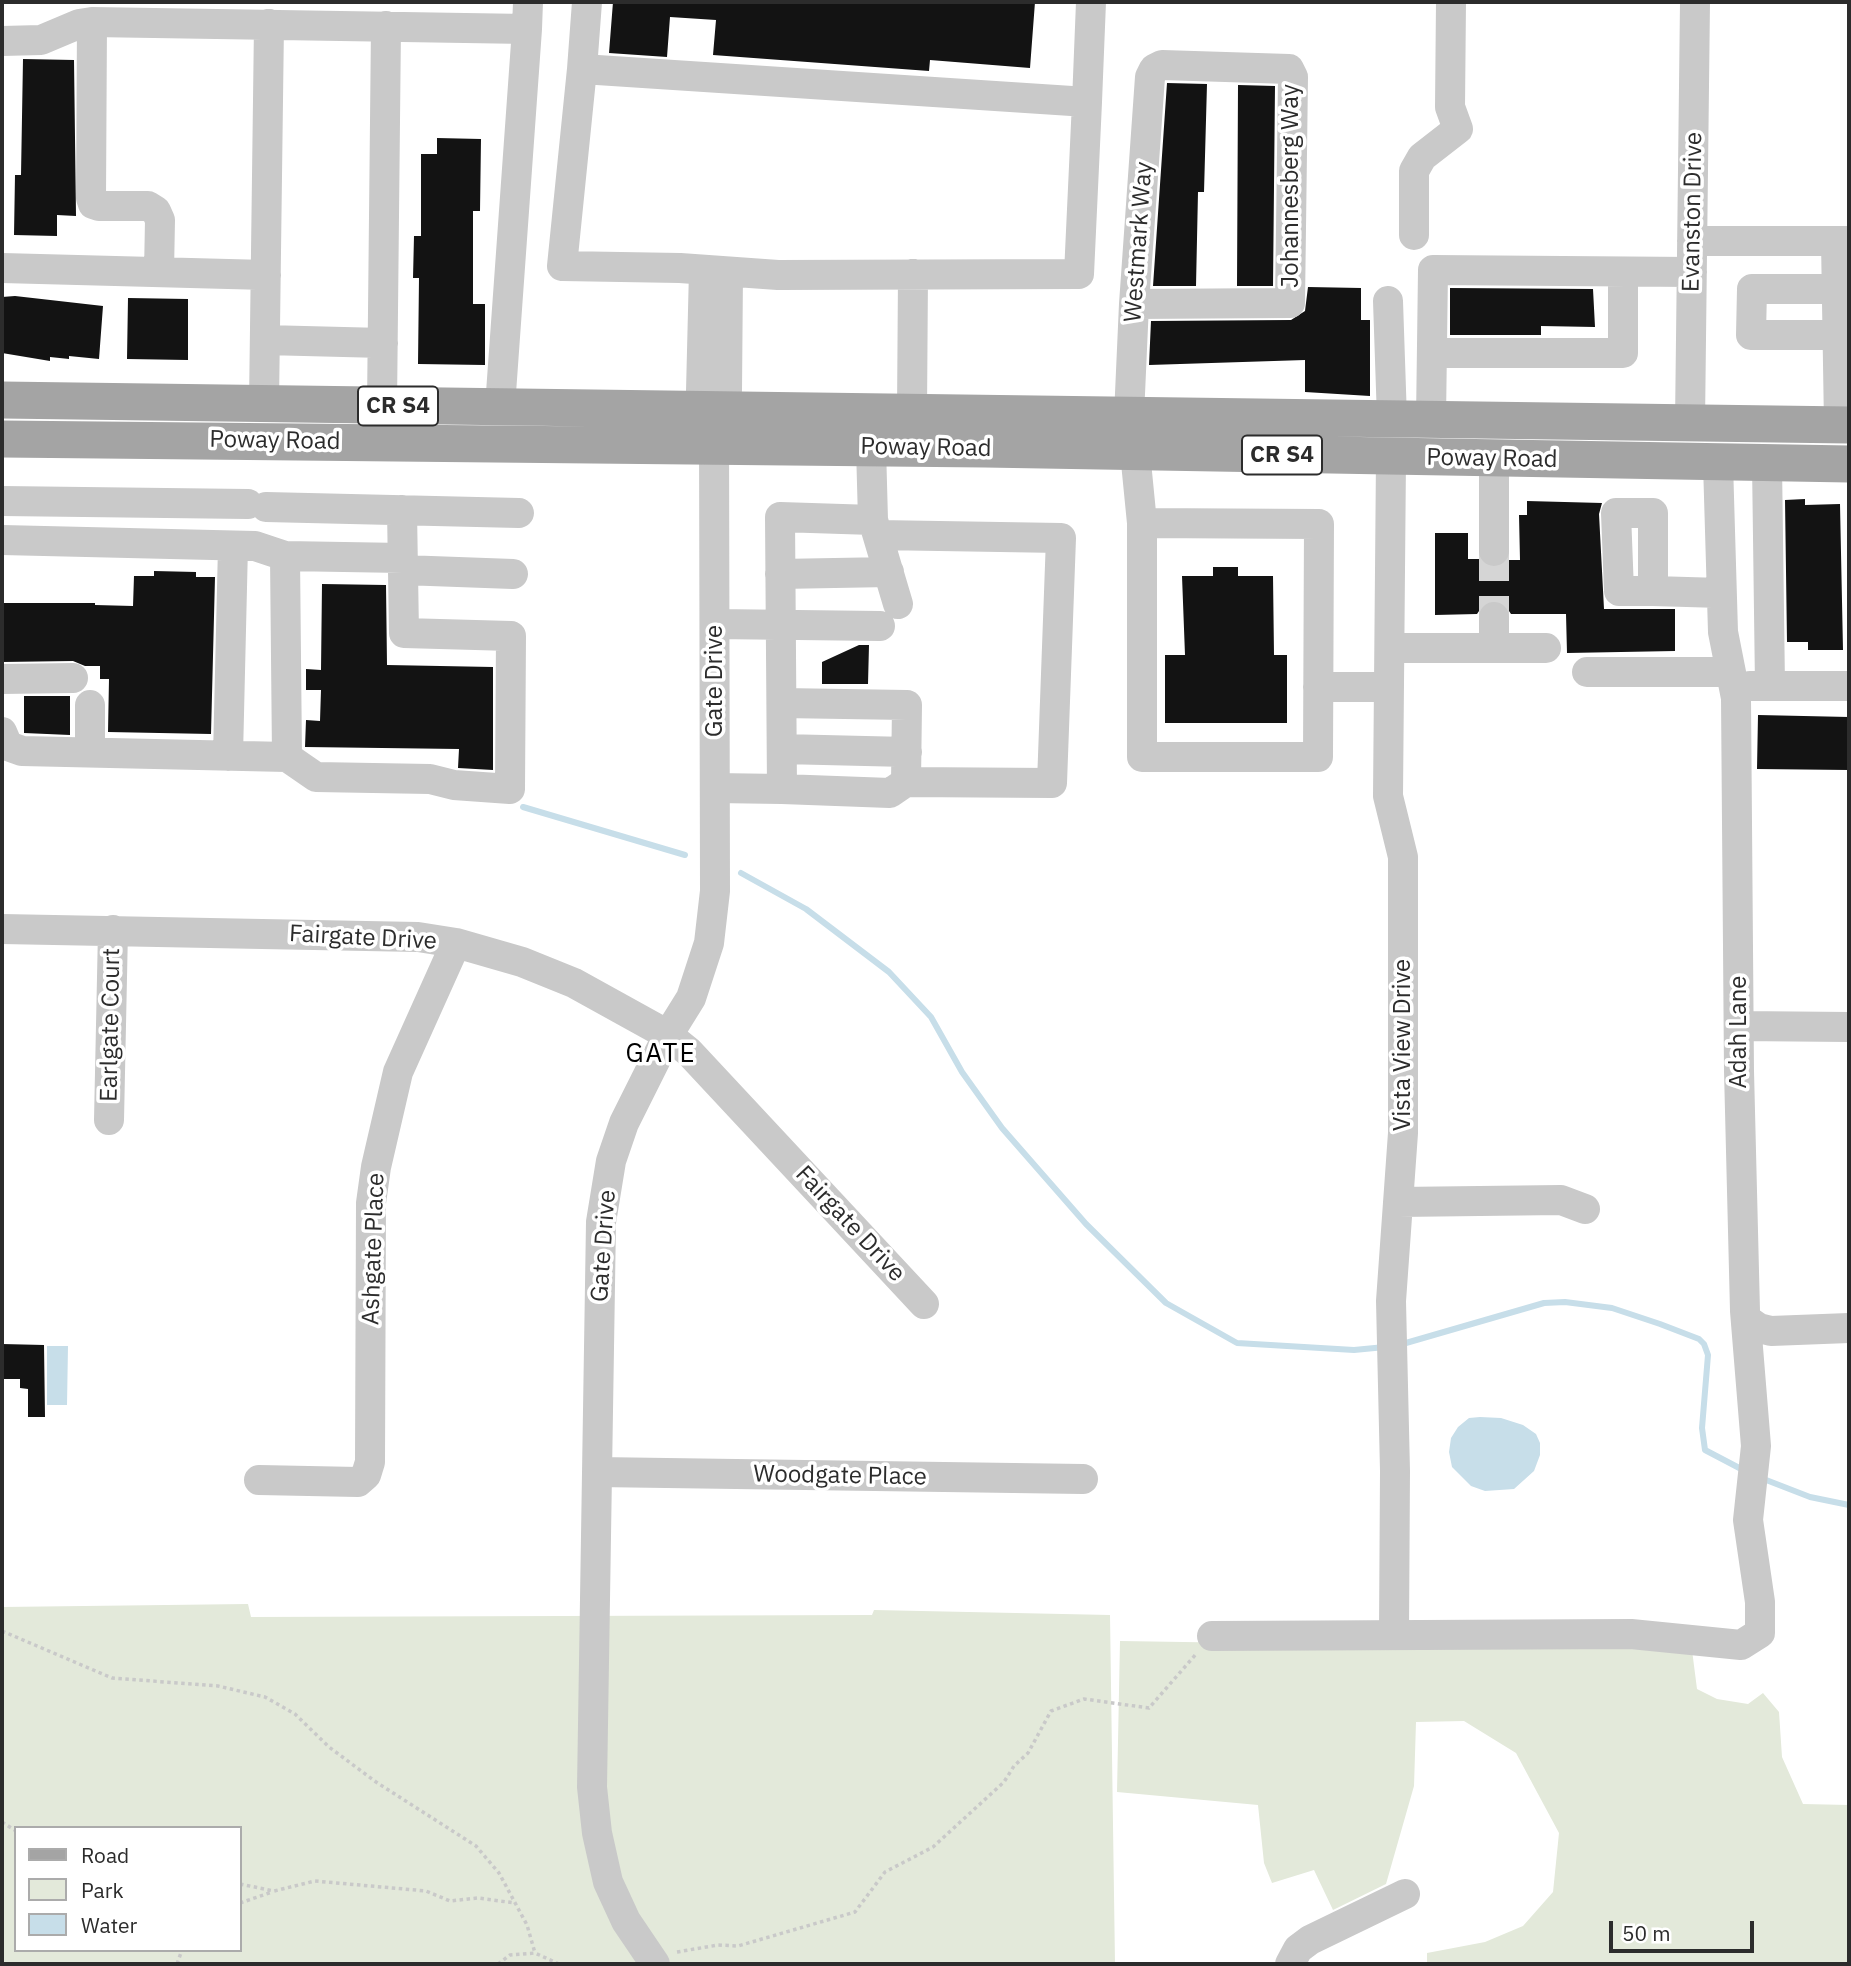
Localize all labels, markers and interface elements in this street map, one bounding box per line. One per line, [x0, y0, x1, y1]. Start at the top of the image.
street label: Johannesberg Way [1277, 84, 1305, 288]
street label: Evanston Drive [1677, 132, 1709, 292]
street label: Westmark Way [1119, 161, 1159, 323]
road number: CR S4 [358, 386, 438, 426]
street label: Poway Road [209, 425, 341, 457]
street label: Poway Road [860, 432, 992, 464]
road number: CR S4 [1242, 436, 1322, 475]
street label: Poway Road [1426, 443, 1558, 475]
street label: Gate Drive [701, 625, 729, 737]
street label: Fairgate Drive [288, 920, 438, 956]
street label: Earlgate Court [95, 948, 127, 1102]
street label: Vista View Drive [1389, 959, 1417, 1131]
street label: Adah Lane [1725, 975, 1753, 1089]
district label: GATE [626, 1038, 696, 1070]
street label: Fairgate Drive [789, 1160, 911, 1288]
street label: Ashgate Place [357, 1172, 391, 1326]
street label: Gate Drive [586, 1189, 622, 1303]
street label: Woodgate Place [753, 1460, 927, 1492]
legend [14, 1826, 242, 1952]
text: Road [81, 1841, 129, 1869]
text: Park [81, 1876, 124, 1904]
scale bar [1613, 1906, 1758, 1950]
text: Water [81, 1911, 137, 1939]
text: 50 m [1622, 1919, 1671, 1947]

